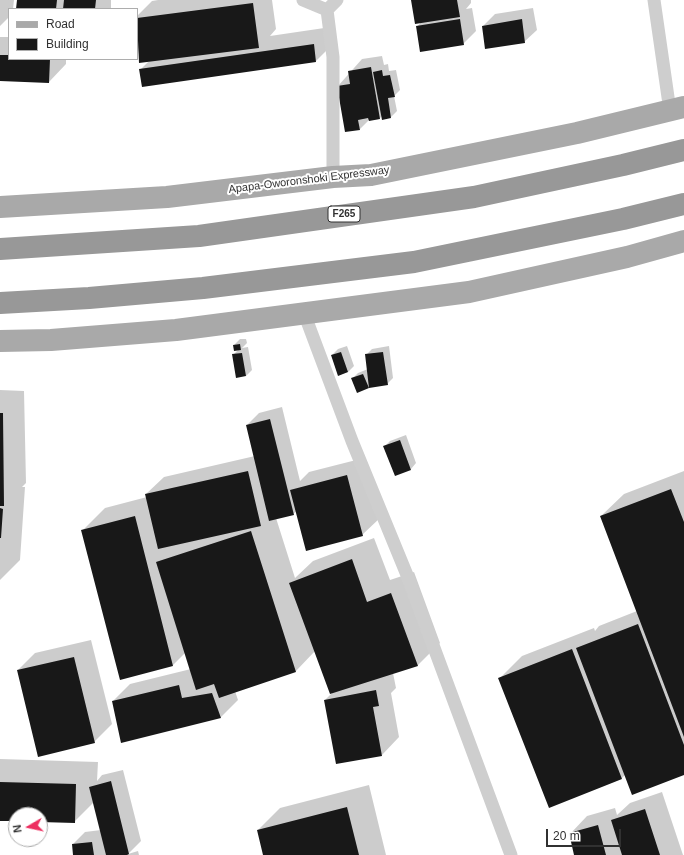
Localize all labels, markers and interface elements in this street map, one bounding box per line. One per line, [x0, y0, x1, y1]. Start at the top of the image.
legend [8, 8, 138, 60]
text: Road [46, 17, 75, 31]
text: Building [46, 37, 89, 51]
street label: Apapa-Oworonshoki Expressway [228, 164, 390, 196]
road number: F265 [328, 206, 360, 222]
north arrow [8, 807, 48, 847]
scale bar [548, 821, 623, 847]
text: N [11, 824, 24, 834]
text: 20 m [553, 829, 580, 843]

